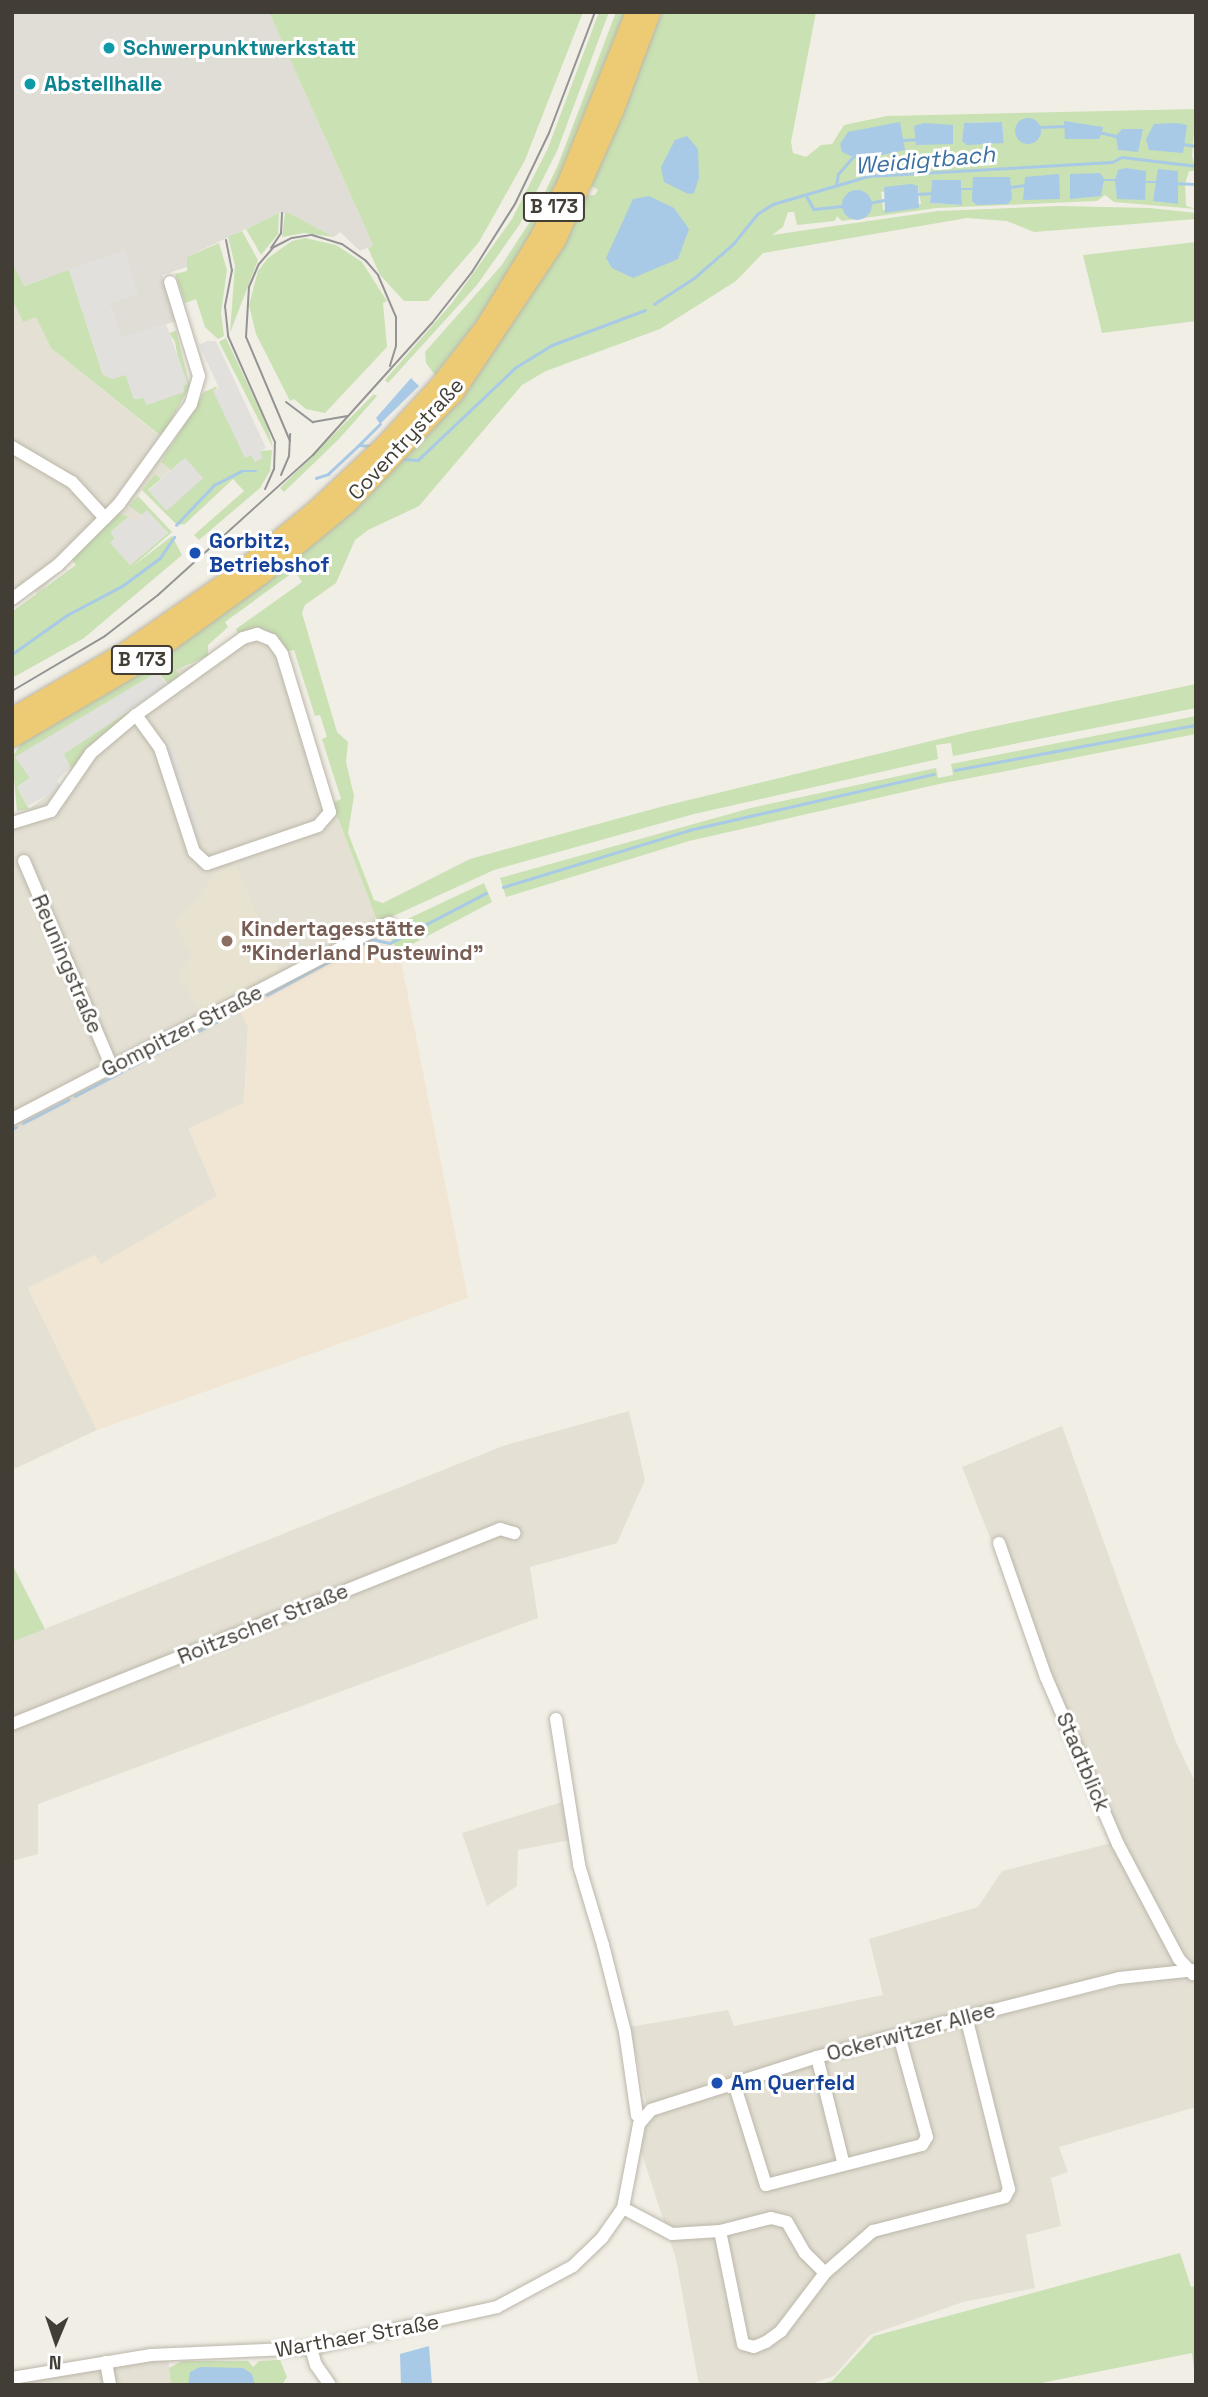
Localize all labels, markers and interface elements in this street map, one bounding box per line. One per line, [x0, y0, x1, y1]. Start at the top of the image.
place label: Schwerpunktwerkstatt [123, 35, 356, 61]
marker: Schwerpunktwerkstatt [101, 40, 117, 56]
place label: Abstellhalle [44, 71, 162, 97]
marker: Abstellhalle [22, 76, 38, 92]
water label: Weidigtbach [854, 140, 996, 180]
road number: B 173 [522, 192, 586, 223]
street label: Coventrystraße [343, 373, 469, 505]
place label: Gorbitz, Betriebshof [209, 528, 329, 578]
marker: Gorbitz, Betriebshof [187, 545, 203, 561]
road number: B 173 [110, 645, 174, 676]
street label: Reuningstraße [26, 891, 108, 1037]
place label: Kindertagesstätte "Kinderland Pustewind" [241, 916, 484, 966]
marker: Kindertagesstätte "Kinderland Pustewind" [219, 933, 235, 949]
street label: Gompitzer Straße [97, 980, 267, 1082]
street label: Roitzscher Straße [174, 1578, 352, 1670]
street label: Stadtblick [1051, 1709, 1115, 1815]
street label: Ockerwitzer Allee [824, 1997, 998, 2067]
place label: Am Querfeld [731, 2070, 855, 2096]
marker: Am Querfeld [709, 2075, 725, 2091]
north arrow [21, 2306, 91, 2376]
street label: Warthaer Straße [273, 2309, 441, 2363]
text: N [48, 2350, 62, 2375]

